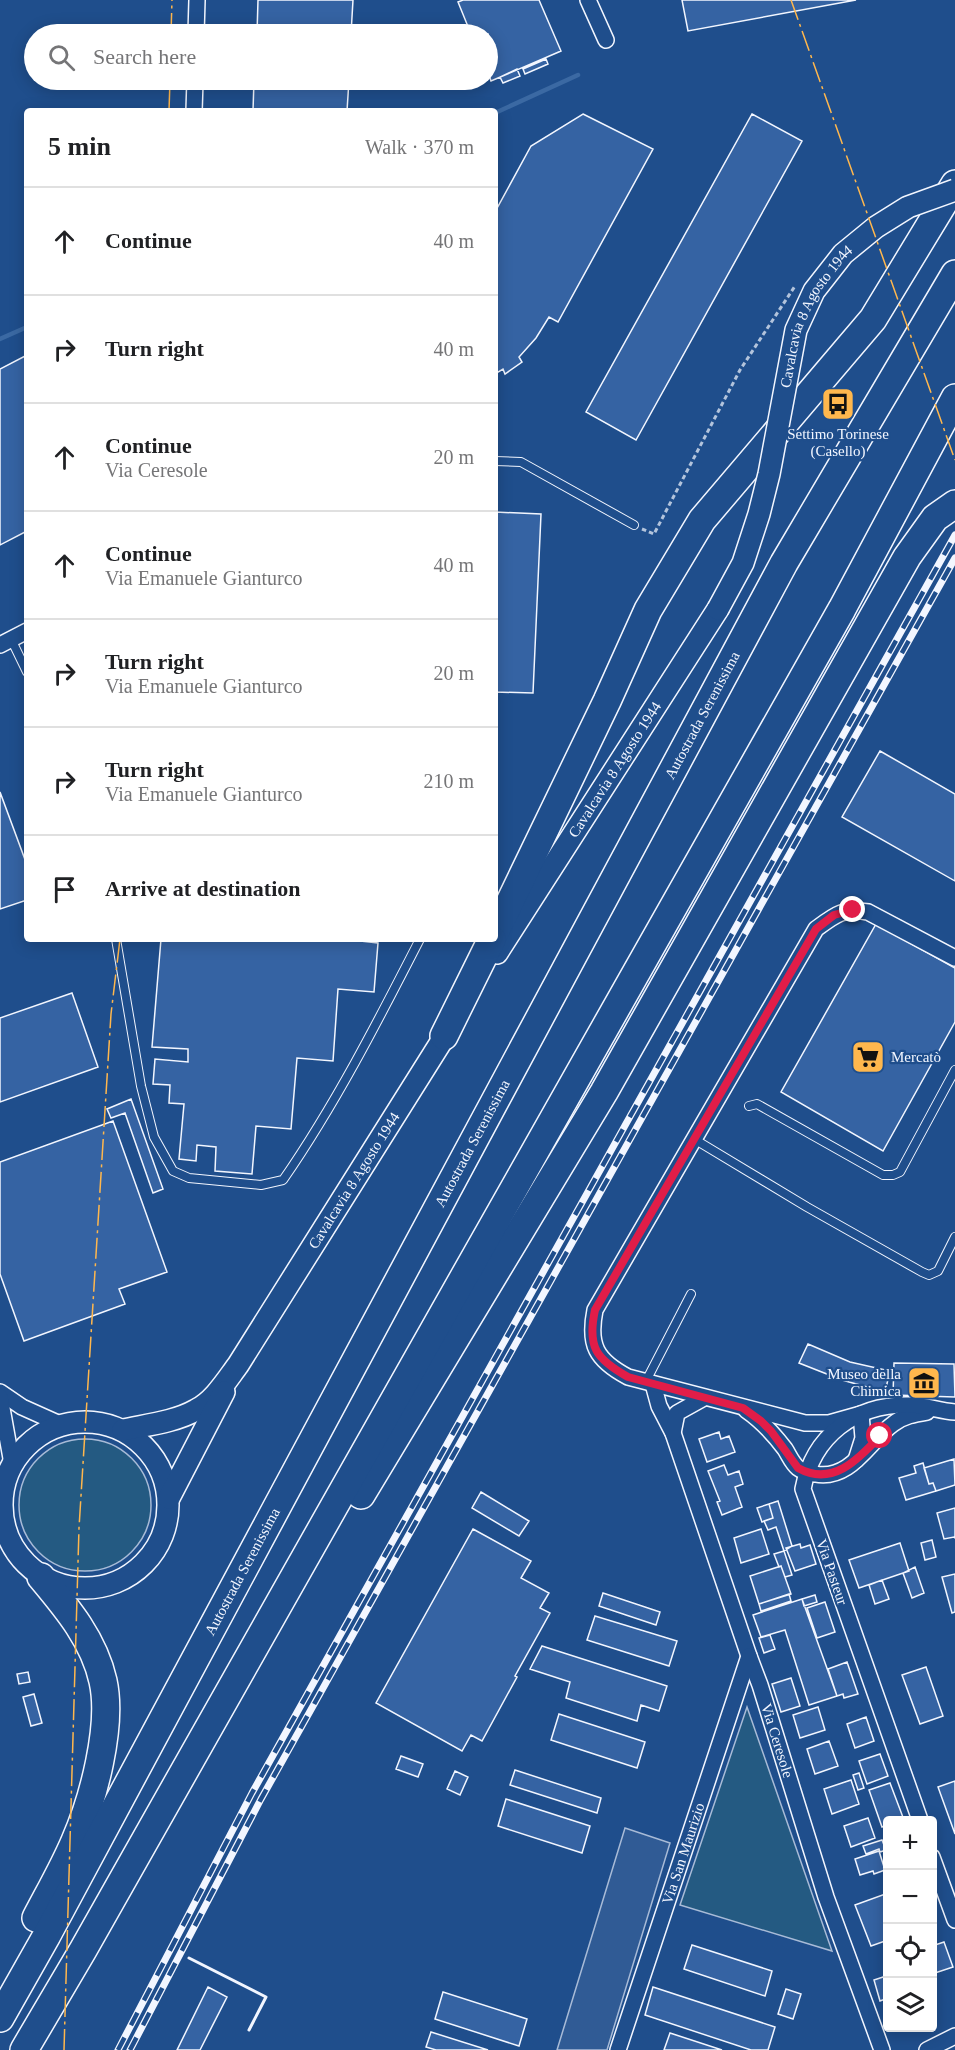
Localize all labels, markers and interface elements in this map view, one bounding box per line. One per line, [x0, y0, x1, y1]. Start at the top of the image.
search box [24, 24, 498, 90]
icon: search [45, 41, 78, 74]
text: Search here [93, 44, 196, 69]
text: 5 min [48, 132, 111, 161]
text: Walk · 370 m [365, 136, 474, 158]
icon: ahead [48, 225, 81, 258]
text: Continue [105, 228, 192, 253]
text: 40 m [433, 230, 474, 252]
street label: Cavalcavia 8 Agosto 1944 [777, 242, 856, 389]
icon: right [48, 333, 81, 366]
text: Turn right [105, 336, 204, 361]
text: 40 m [433, 338, 474, 360]
bus stop icon: Settimo Torinese (Casello) [820, 386, 856, 422]
place label: Settimo Torinese (Casello) [787, 426, 889, 460]
text: Continue [105, 433, 192, 458]
icon: ahead [48, 441, 81, 474]
text: 20 m [433, 446, 474, 468]
text: Via Ceresole [105, 459, 208, 481]
text: Continue [105, 541, 192, 566]
icon: ahead [48, 549, 81, 582]
text: 40 m [433, 554, 474, 576]
text: Via Emanuele Gianturco [105, 567, 303, 589]
text: Turn right [105, 649, 204, 674]
street label: Autostrada Serenissima [662, 649, 743, 782]
icon: right [48, 657, 81, 690]
text: 20 m [433, 662, 474, 684]
text: Via Emanuele Gianturco [105, 675, 303, 697]
street label: Cavalcavia 8 Agosto 1944 [565, 698, 665, 840]
text: Turn right [105, 757, 204, 782]
icon: right [48, 765, 81, 798]
text: 210 m [423, 770, 474, 792]
text: Via Emanuele Gianturco [105, 783, 303, 805]
icon: arrive [48, 873, 81, 906]
text: Arrive at destination [105, 876, 301, 901]
route end [839, 896, 865, 922]
supermarket icon: Mercatò [850, 1039, 886, 1075]
place label: Mercatò [891, 1049, 941, 1065]
street label: Autostrada Serenissima [432, 1077, 513, 1210]
street label: Cavalcavia 8 Agosto 1944 [305, 1109, 403, 1252]
museum icon: Museo della Chimica [906, 1365, 942, 1401]
place label: Museo della Chimica [827, 1366, 901, 1399]
route start [866, 1422, 892, 1448]
street label: Autostrada Serenissima [202, 1505, 283, 1638]
street label: Via Pasteur [813, 1537, 851, 1607]
street label: Via Ceresole [758, 1701, 796, 1780]
street label: Via San Maurizio [659, 1801, 708, 1906]
map controls [883, 1816, 937, 2032]
button: + [883, 1816, 937, 1870]
button: − [883, 1870, 937, 1924]
button: locate [883, 1924, 937, 1978]
button: layers [883, 1978, 937, 2032]

